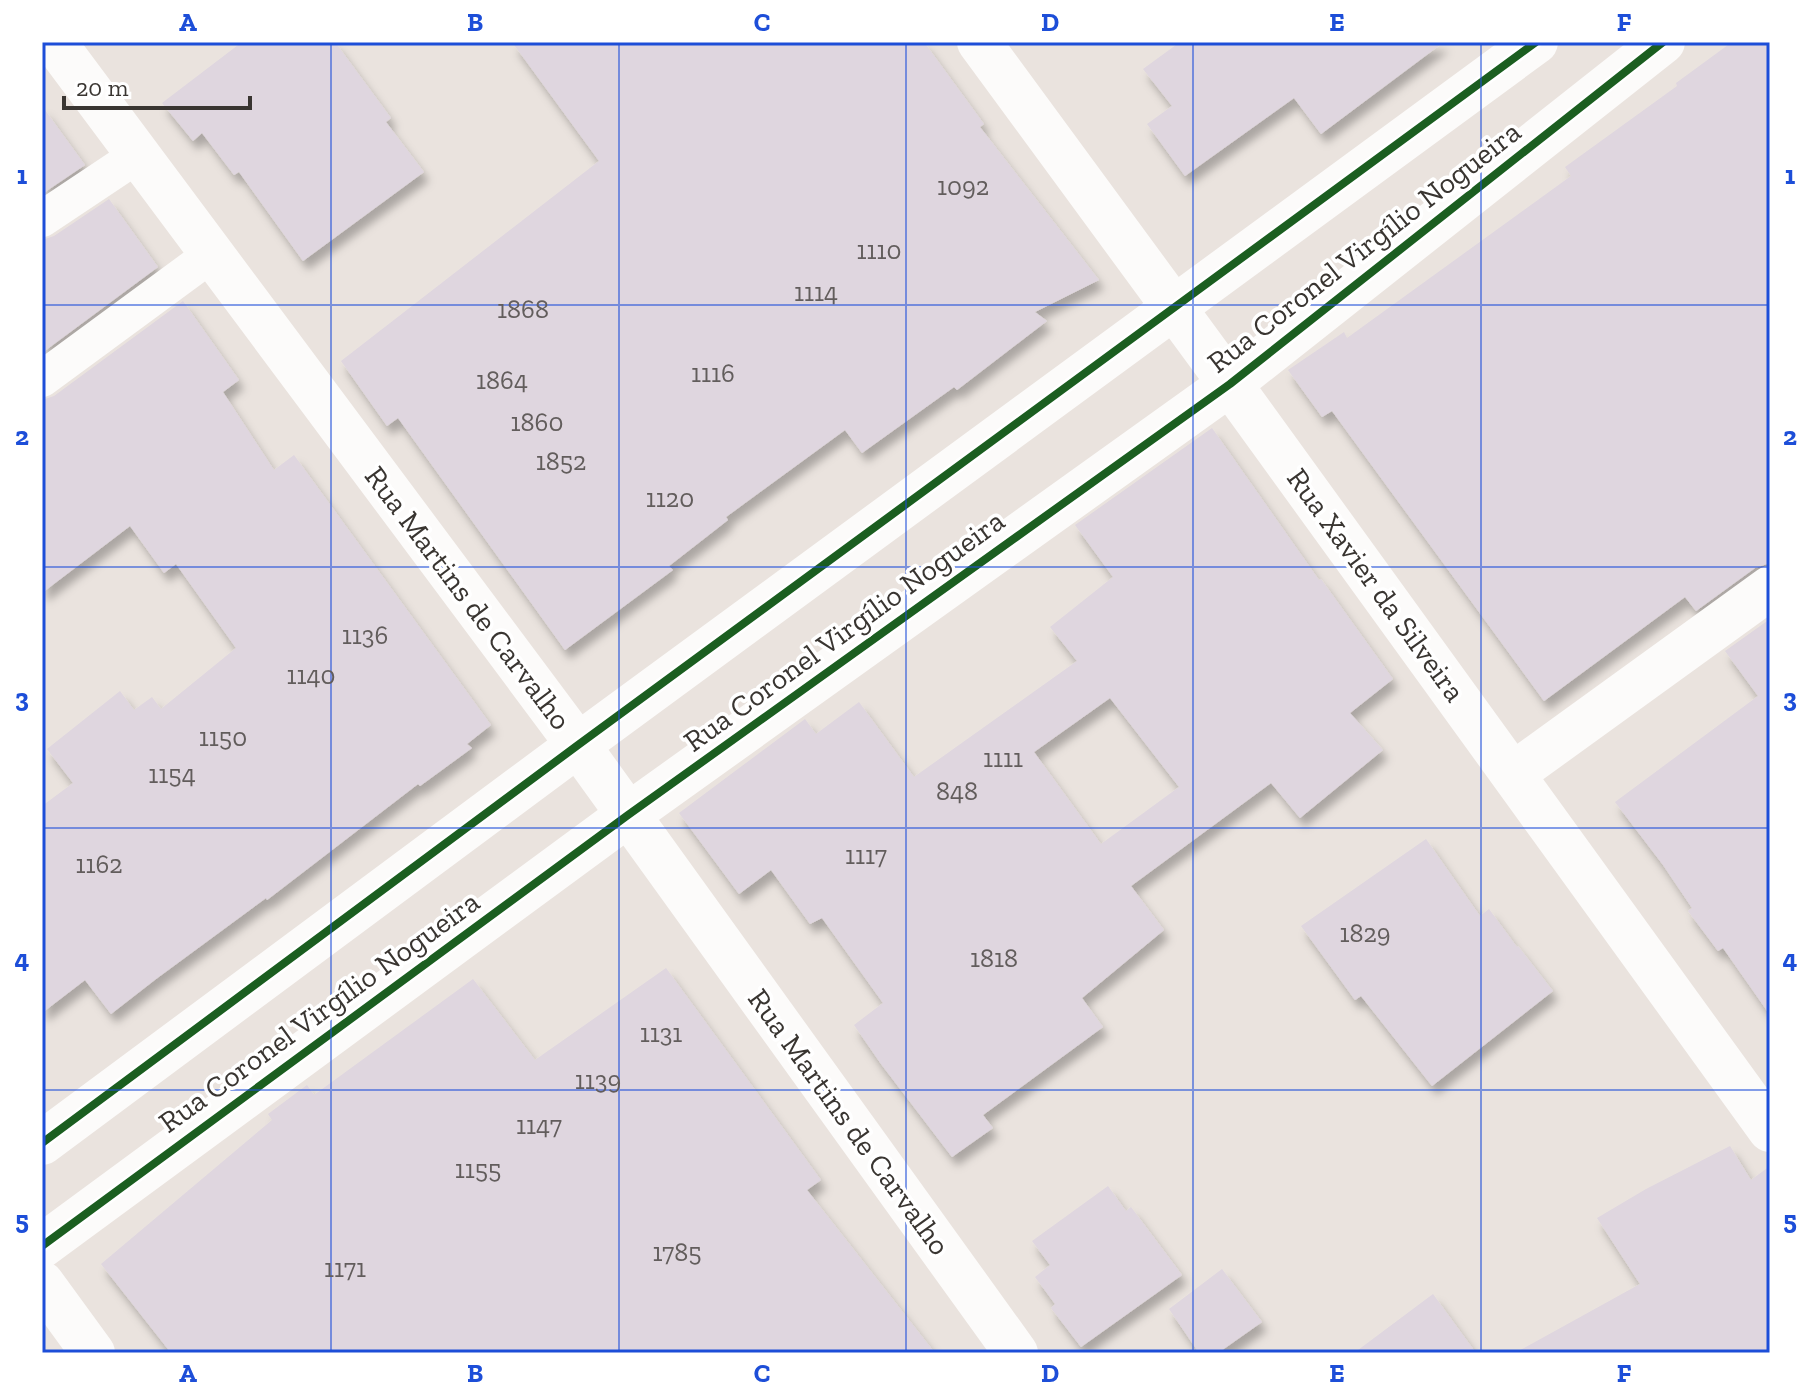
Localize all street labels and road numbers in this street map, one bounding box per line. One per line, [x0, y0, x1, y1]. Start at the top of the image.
street label: Rua Coronel Virgílio Nogueira [1200, 114, 1528, 380]
street label: Rua Martins de Carvalho [357, 459, 579, 737]
street label: Rua Xavier da Silveira [1279, 461, 1473, 709]
street label: Rua Coronel Virgílio Nogueira [677, 503, 1011, 759]
street label: Rua Coronel Virgílio Nogueira [152, 884, 486, 1140]
street label: Rua Martins de Carvalho [740, 982, 958, 1262]

